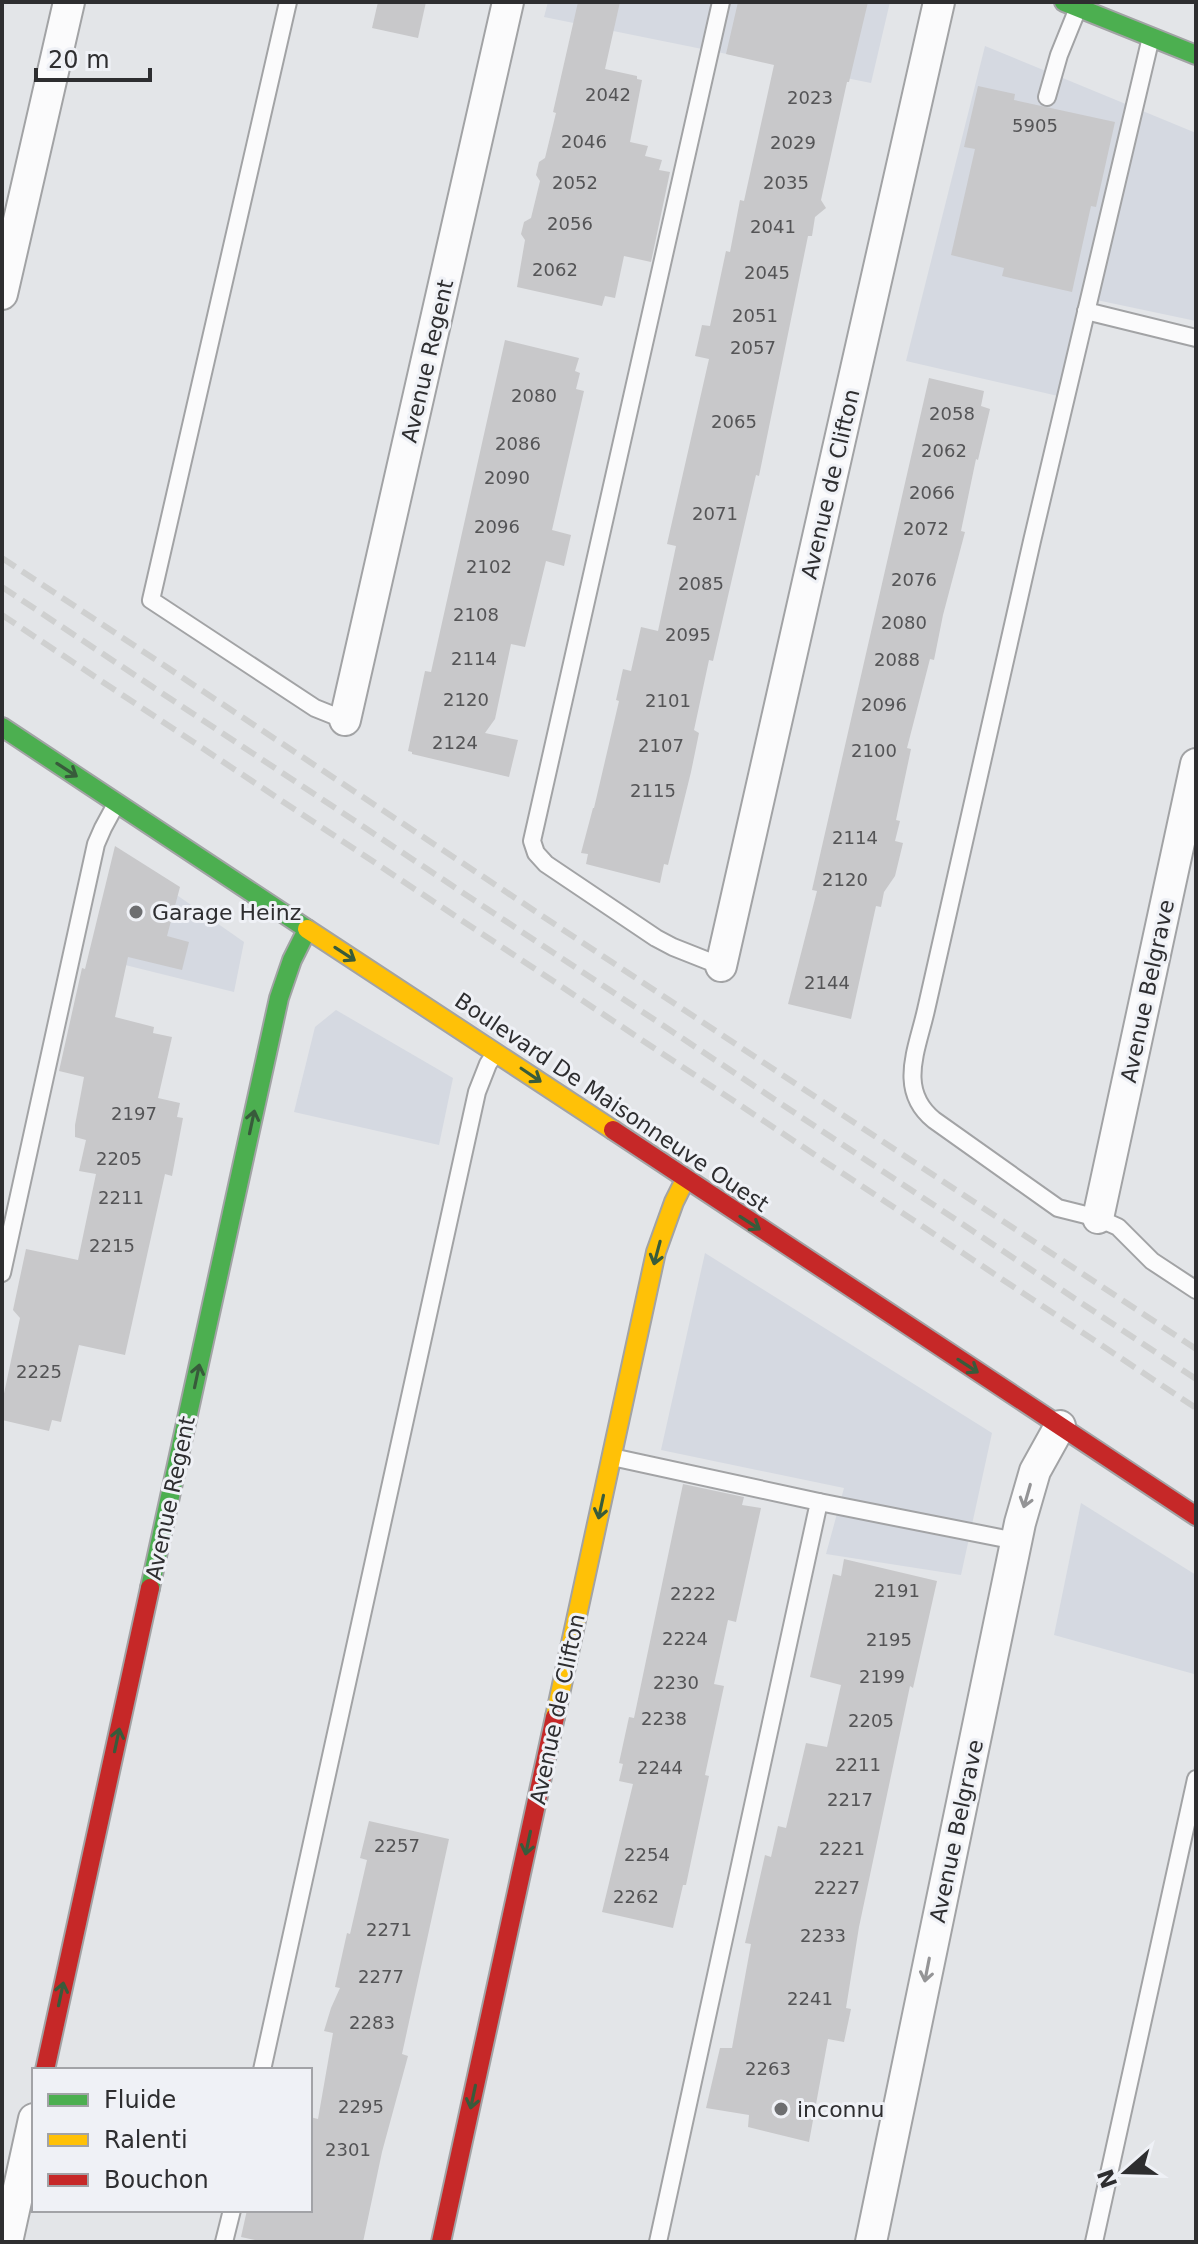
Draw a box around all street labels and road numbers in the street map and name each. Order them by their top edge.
street label: Avenue Regent [397,277,458,445]
street label: Avenue de Clifton [796,387,865,582]
street label: Avenue Belgrave [1116,897,1179,1085]
street label: Boulevard De Maisonneuve Ouest [450,988,774,1217]
street label: Avenue Regent [141,1414,200,1582]
street label: Avenue de Clifton [525,1612,590,1807]
street label: Avenue Belgrave [925,1737,988,1925]

